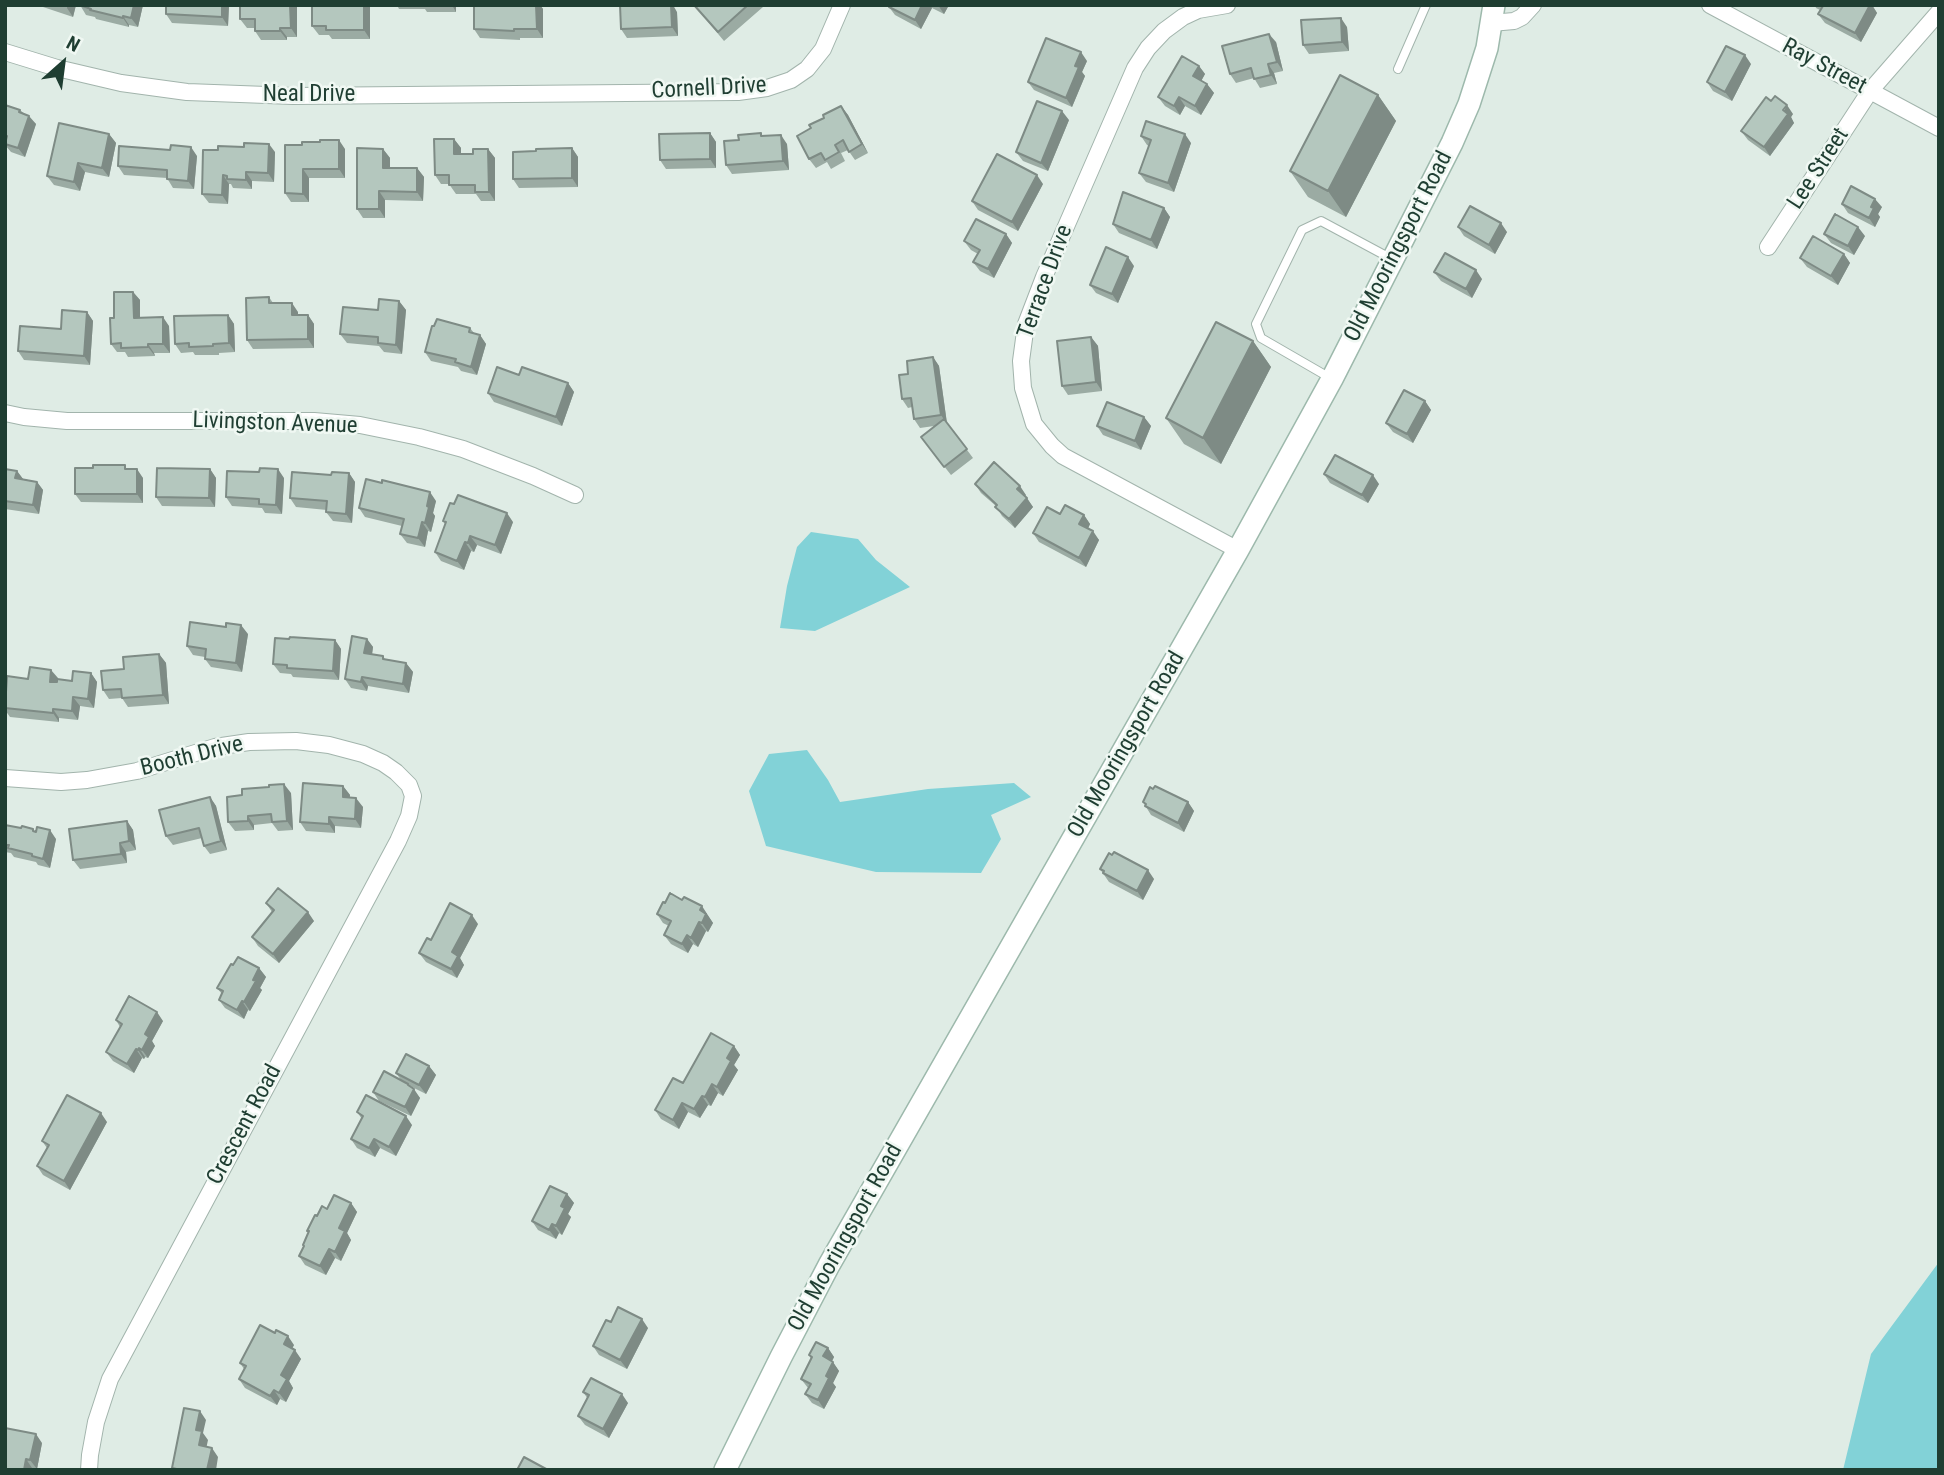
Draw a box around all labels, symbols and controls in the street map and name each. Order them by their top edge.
north arrow [28,28,98,98]
text: N [63,31,84,57]
street label: Ray Street [1777,33,1871,101]
street label: Cornell Drive [651,72,767,106]
street label: Neal Drive [263,81,355,109]
street label: Lee Street [1782,123,1856,215]
street label: Old Mooringsport Road [1339,147,1459,347]
street label: Terrace Drive [1013,221,1079,343]
street label: Livingston Avenue [192,407,358,441]
street label: Old Mooringsport Road [1062,647,1192,843]
street label: Booth Drive [138,731,246,783]
street label: Crescent Road [202,1060,288,1190]
street label: Old Mooringsport Road [783,1139,909,1337]

